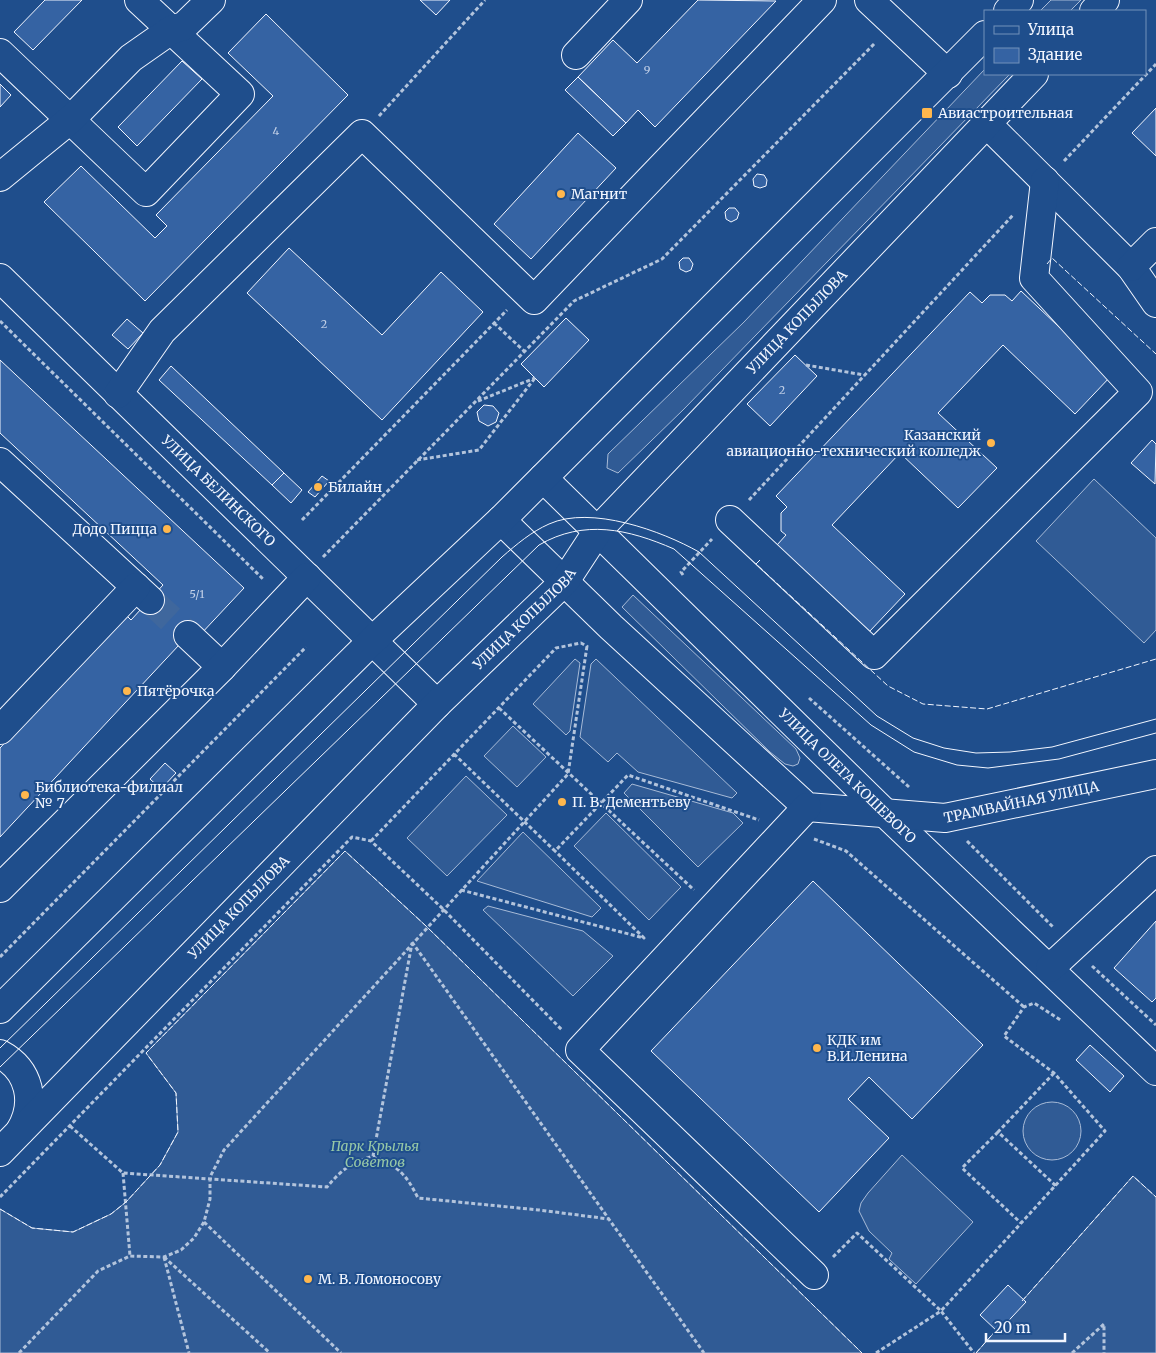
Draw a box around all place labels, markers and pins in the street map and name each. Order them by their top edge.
place label: Авиастроительная [937,104,1073,122]
marker: Авиастроительная [920,106,934,120]
place label: Магнит [571,185,628,203]
marker: Магнит [555,188,567,200]
place label: Казанский авиационно-технический колледж [727,426,981,460]
marker: Казанский авиационно-технический колледж [985,437,997,449]
place label: Билайн [328,478,383,496]
marker: Билайн [312,481,324,493]
place label: Додо Пицца [72,520,157,538]
marker: Додо Пицца [161,523,173,535]
place label: Пятёрочка [137,682,215,700]
marker: Пятёрочка [121,685,133,697]
place label: Библиотека-филиал № 7 [35,778,183,812]
marker: Библиотека-филиал № 7 [19,789,31,801]
place label: П. В. Дементьеву [572,793,692,811]
marker: П. В. Дементьеву [556,796,568,808]
place label: КДК им В.И.Ленина [827,1031,908,1065]
marker: КДК им В.И.Ленина [811,1042,823,1054]
place label: М. В. Ломоносову [318,1270,442,1288]
marker: М. В. Ломоносову [302,1273,314,1285]

